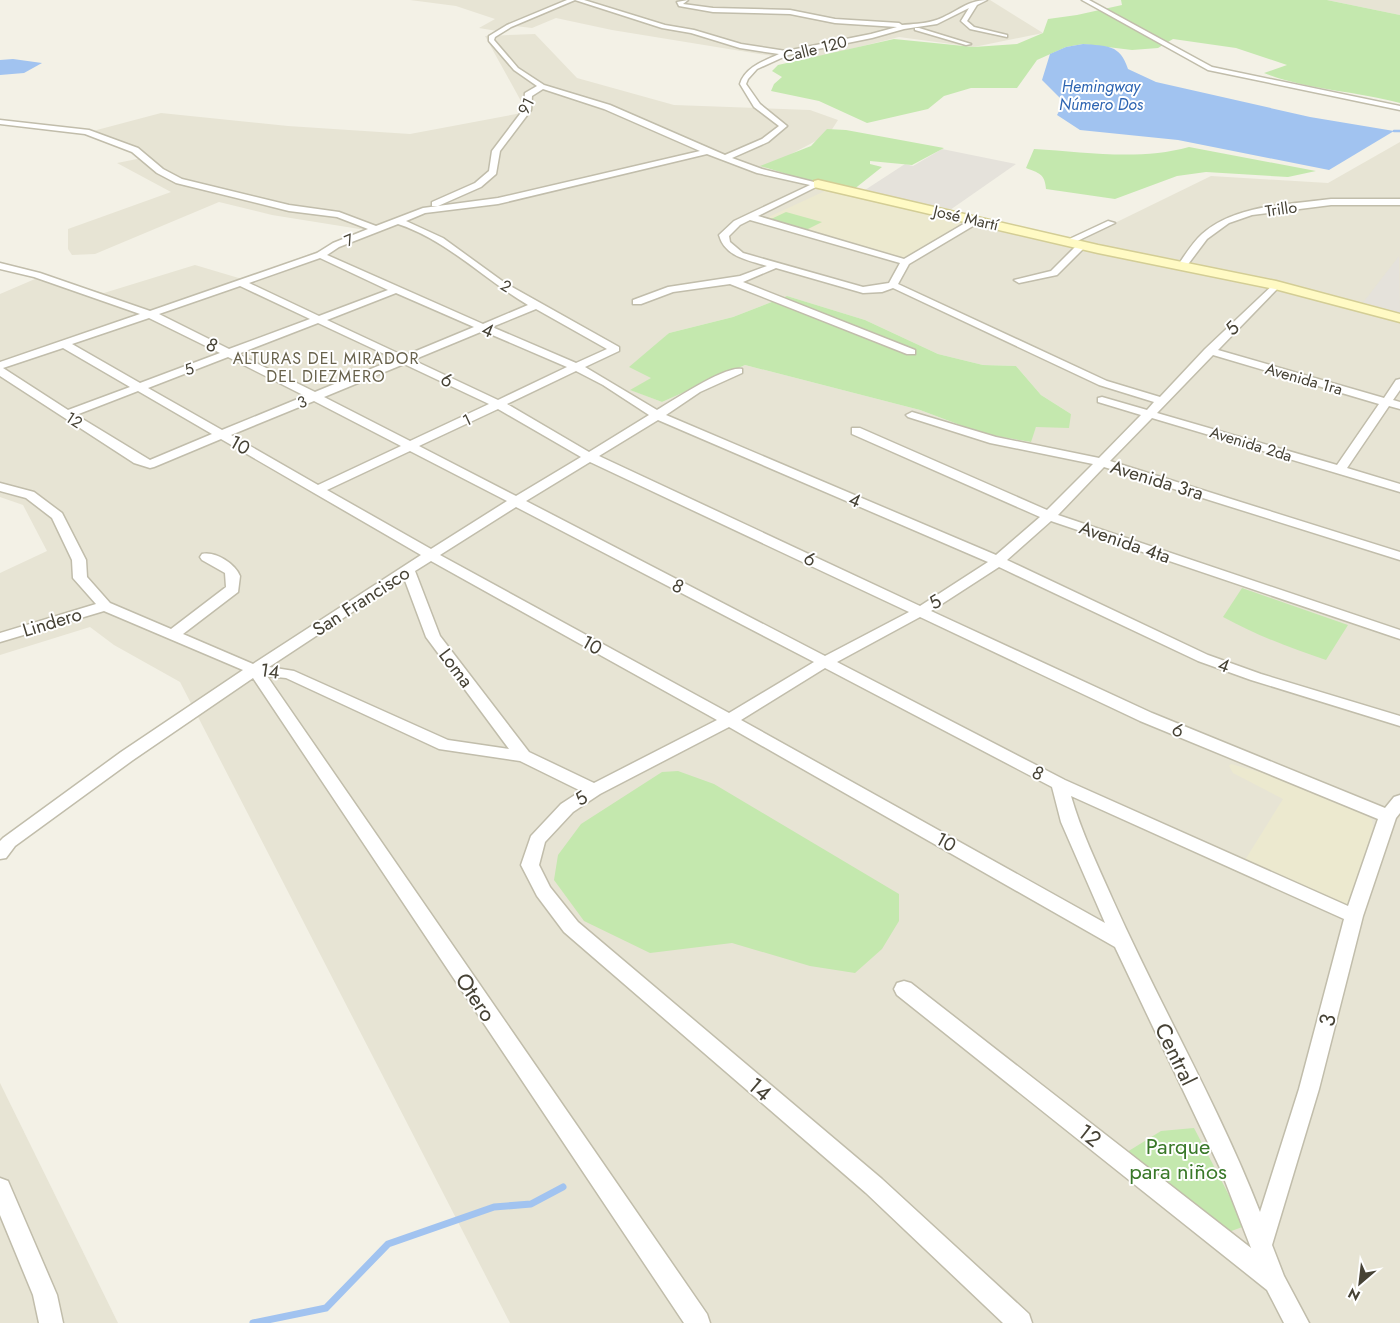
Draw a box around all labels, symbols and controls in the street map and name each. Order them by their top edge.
street label: Calle 120 [781,30,849,68]
water label: Hemingway Número Dos [1059,75,1144,116]
street label: 91 [512,94,540,118]
street label: Trillo [1264,195,1299,223]
street label: José Martí [929,199,1002,237]
street label: 7 [341,228,358,252]
street label: 2 [496,274,516,298]
street label: 4 [478,315,498,345]
street label: 5 [1219,315,1245,341]
street label: 8 [201,331,223,359]
district label: ALTURAS DEL MIRADOR DEL DIEZMERO [233,347,419,388]
street label: 5 [181,357,197,381]
street label: Avenida 1ra [1263,357,1345,401]
street label: 6 [436,365,458,395]
street label: 3 [294,390,311,414]
street label: 12 [61,406,87,434]
street label: 1 [459,408,475,432]
street label: Avenida 2da [1207,421,1295,467]
street label: 10 [225,428,255,462]
street label: Avenida 3ra [1107,453,1207,507]
street label: 4 [845,485,865,515]
street label: Avenida 4ta [1076,514,1174,570]
street label: 6 [799,544,821,574]
street label: San Francisco [307,559,415,643]
street label: 8 [667,572,689,600]
street label: 5 [923,588,947,616]
street label: Lindero [19,600,85,644]
street label: 10 [577,628,607,662]
street label: Loma [432,643,480,693]
street label: 4 [1214,650,1234,680]
street label: 14 [258,656,282,686]
street label: 6 [1168,715,1188,745]
street label: 8 [1027,759,1049,787]
street label: 5 [569,784,593,812]
street label: 10 [931,825,961,859]
street label: Otero [448,966,504,1028]
street label: 3 [1310,1010,1344,1030]
street label: Central [1147,1017,1205,1091]
street label: 14 [741,1069,779,1109]
street label: 12 [1071,1115,1109,1155]
park label: Parque para niños [1129,1130,1227,1187]
north arrow [1335,1258,1385,1308]
text: N [1344,1283,1364,1306]

